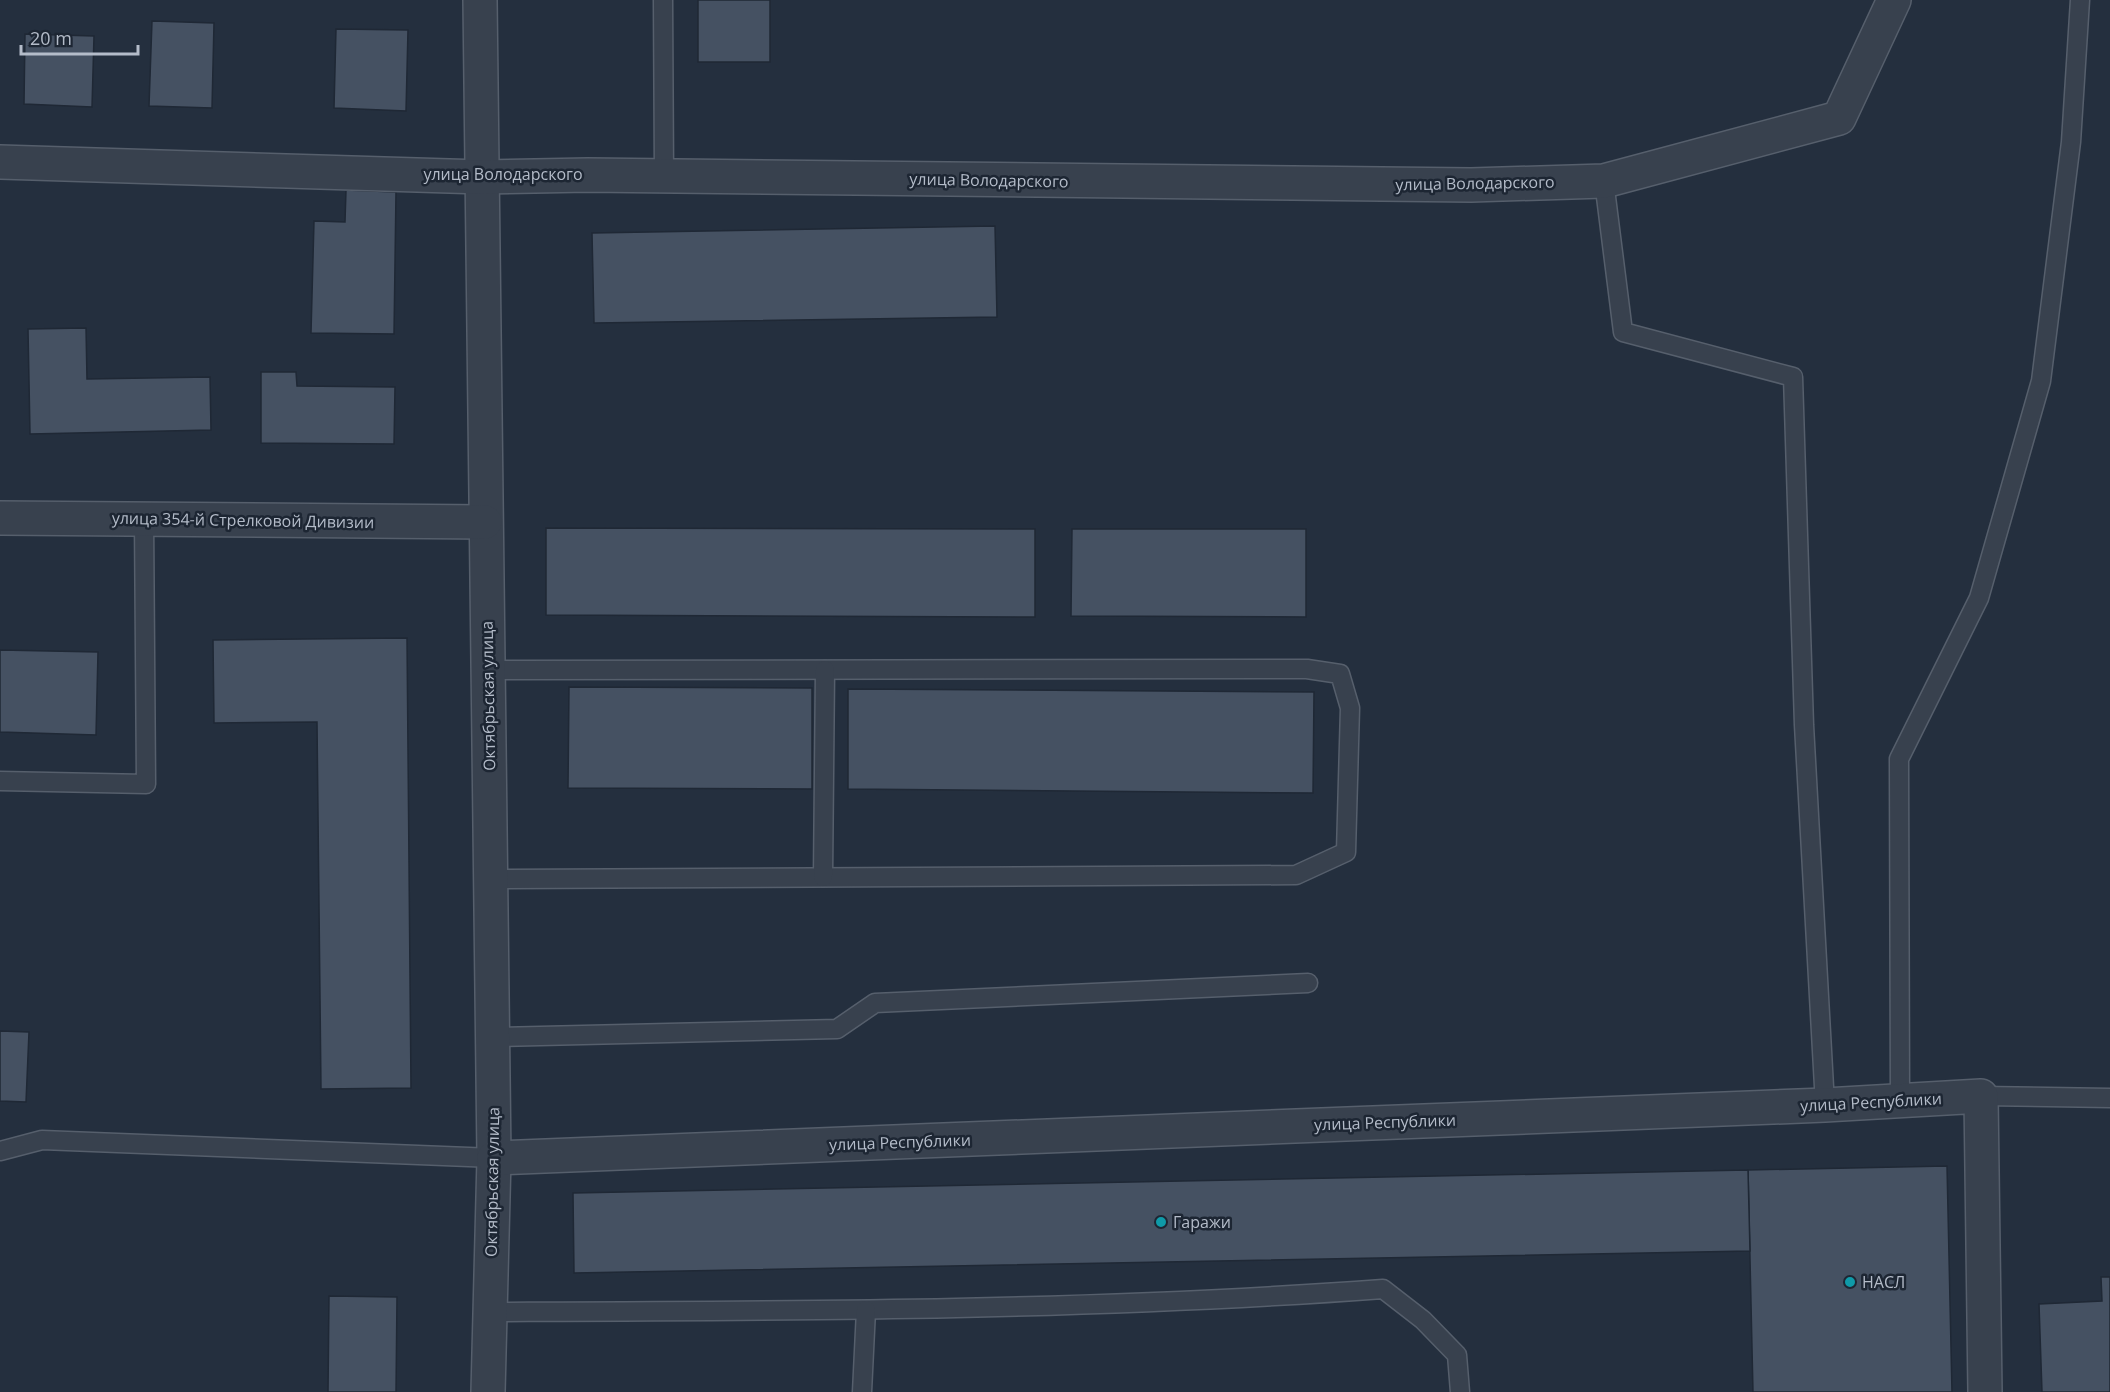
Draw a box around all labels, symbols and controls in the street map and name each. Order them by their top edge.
scale bar [21,18,138,56]
text: 20 m [30,26,72,50]
street label: улица Володарского [423,163,583,185]
street label: улица Володарского [909,168,1069,192]
street label: улица Володарского [1395,171,1555,195]
street label: улица 354-й Стрелковой Дивизии [112,507,374,533]
street label: Октябрьская улица [476,621,500,771]
street label: улица Республики [1800,1087,1942,1117]
street label: Октябрьская улица [480,1107,504,1257]
street label: улица Республики [1314,1109,1456,1135]
street label: улица Республики [829,1129,971,1155]
place label: Гаражи [1173,1211,1231,1233]
marker: Гаражи [1154,1215,1168,1229]
place label: НАСЛ [1862,1271,1905,1293]
marker: НАСЛ [1843,1275,1857,1289]

